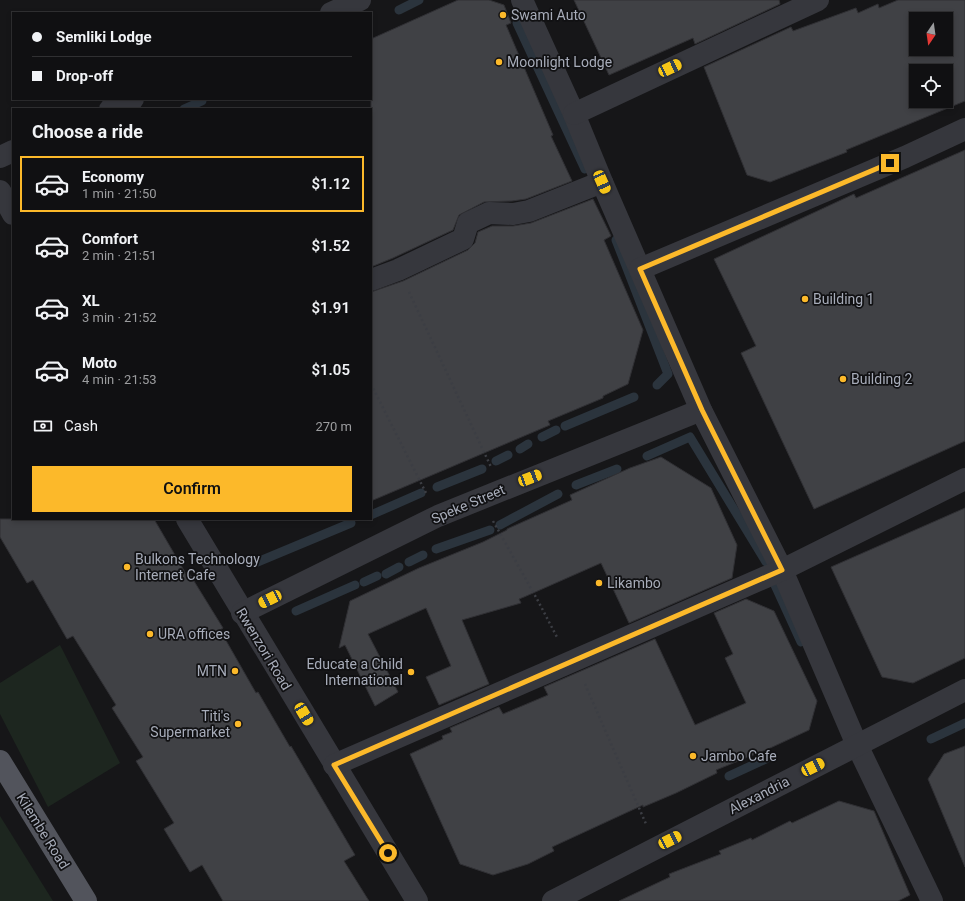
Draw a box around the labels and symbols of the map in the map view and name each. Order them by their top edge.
place label: Swami Auto [511,7,586,23]
marker: Swami Auto [498,10,508,20]
north arrow [909,12,953,56]
place label: Moonlight Lodge [507,54,612,70]
marker: Moonlight Lodge [494,57,504,67]
car [657,57,683,79]
route end [881,154,899,172]
car [592,169,612,195]
place label: Building 1 [813,291,874,307]
marker: Building 1 [800,294,810,304]
place label: Building 2 [851,371,913,387]
marker: Building 2 [838,374,848,384]
car [517,468,543,488]
street label: Speke Street [429,481,508,527]
place label: Bulkons Technology Internet Cafe [135,551,260,583]
marker: Bulkons Technology Internet Cafe [122,562,132,572]
place label: Likambo [607,575,661,591]
marker: Likambo [594,578,604,588]
car [257,588,283,610]
street label: Rwenzori Road [233,605,295,693]
place label: URA offices [158,626,230,642]
marker: URA offices [145,629,155,639]
place label: Educate a Child International [307,656,403,688]
place label: MTN [197,663,227,679]
marker: MTN [230,666,240,676]
marker: Educate a Child International [406,667,416,677]
car [293,701,315,727]
place label: Titi's Supermarket [150,708,230,740]
marker: Titi's Supermarket [233,719,243,729]
place label: Jambo Cafe [701,748,777,764]
marker: Jambo Cafe [688,751,698,761]
car [800,756,826,778]
street label: Alexandria [726,773,792,817]
street label: Kilembe Road [13,790,73,872]
car [657,829,683,851]
route start [379,844,397,862]

